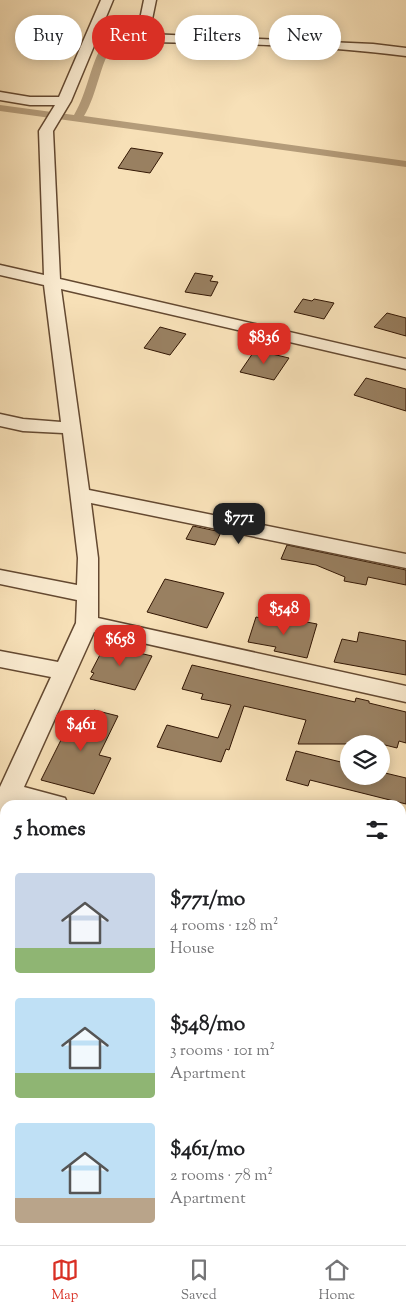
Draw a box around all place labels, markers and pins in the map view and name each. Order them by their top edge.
pin: $836 [234,322,294,365]
pin: $771 [209,502,269,545]
pin: $548 [254,594,314,636]
pin: $658 [90,624,150,667]
pin: $461 [51,710,111,752]

